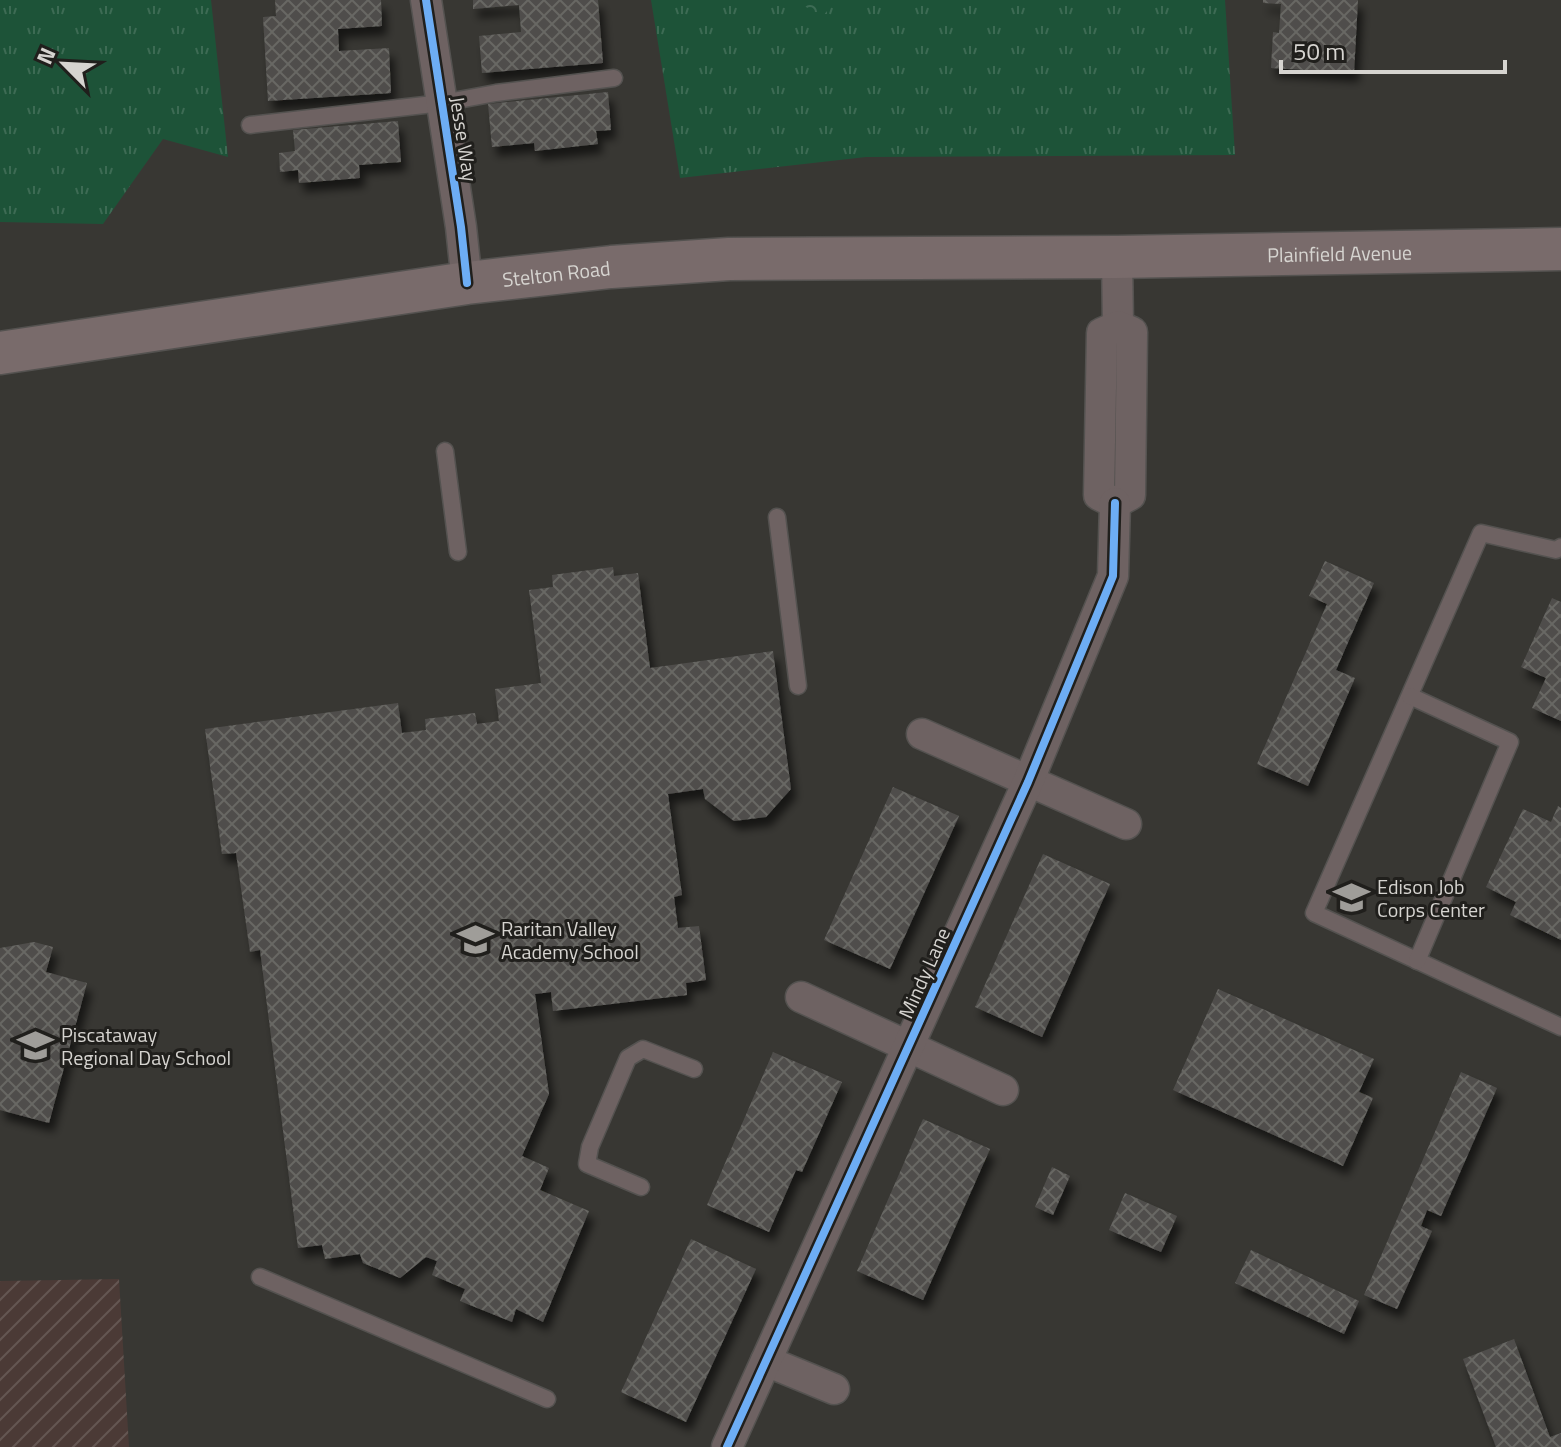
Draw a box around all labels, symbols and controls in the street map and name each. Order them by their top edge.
north arrow [24,24,104,104]
scale bar [1281,24,1505,74]
text: 50 m [1293,33,1345,69]
text: N [27,42,64,70]
street label: Jesse Way [442,94,486,184]
street label: Plainfield Avenue [1267,236,1412,270]
street label: Stelton Road [501,252,612,294]
place label: Edison Job Corps Center [1377,871,1485,925]
school or university icon: Edison Job Corps Center [1332,879,1370,917]
place label: Raritan Valley Academy School [501,913,639,967]
school or university icon: Raritan Valley Academy School [456,920,494,958]
street label: Mindy Lane [890,922,958,1024]
place label: Piscataway Regional Day School [61,1019,231,1073]
school or university icon: Piscataway Regional Day School [16,1027,54,1065]

